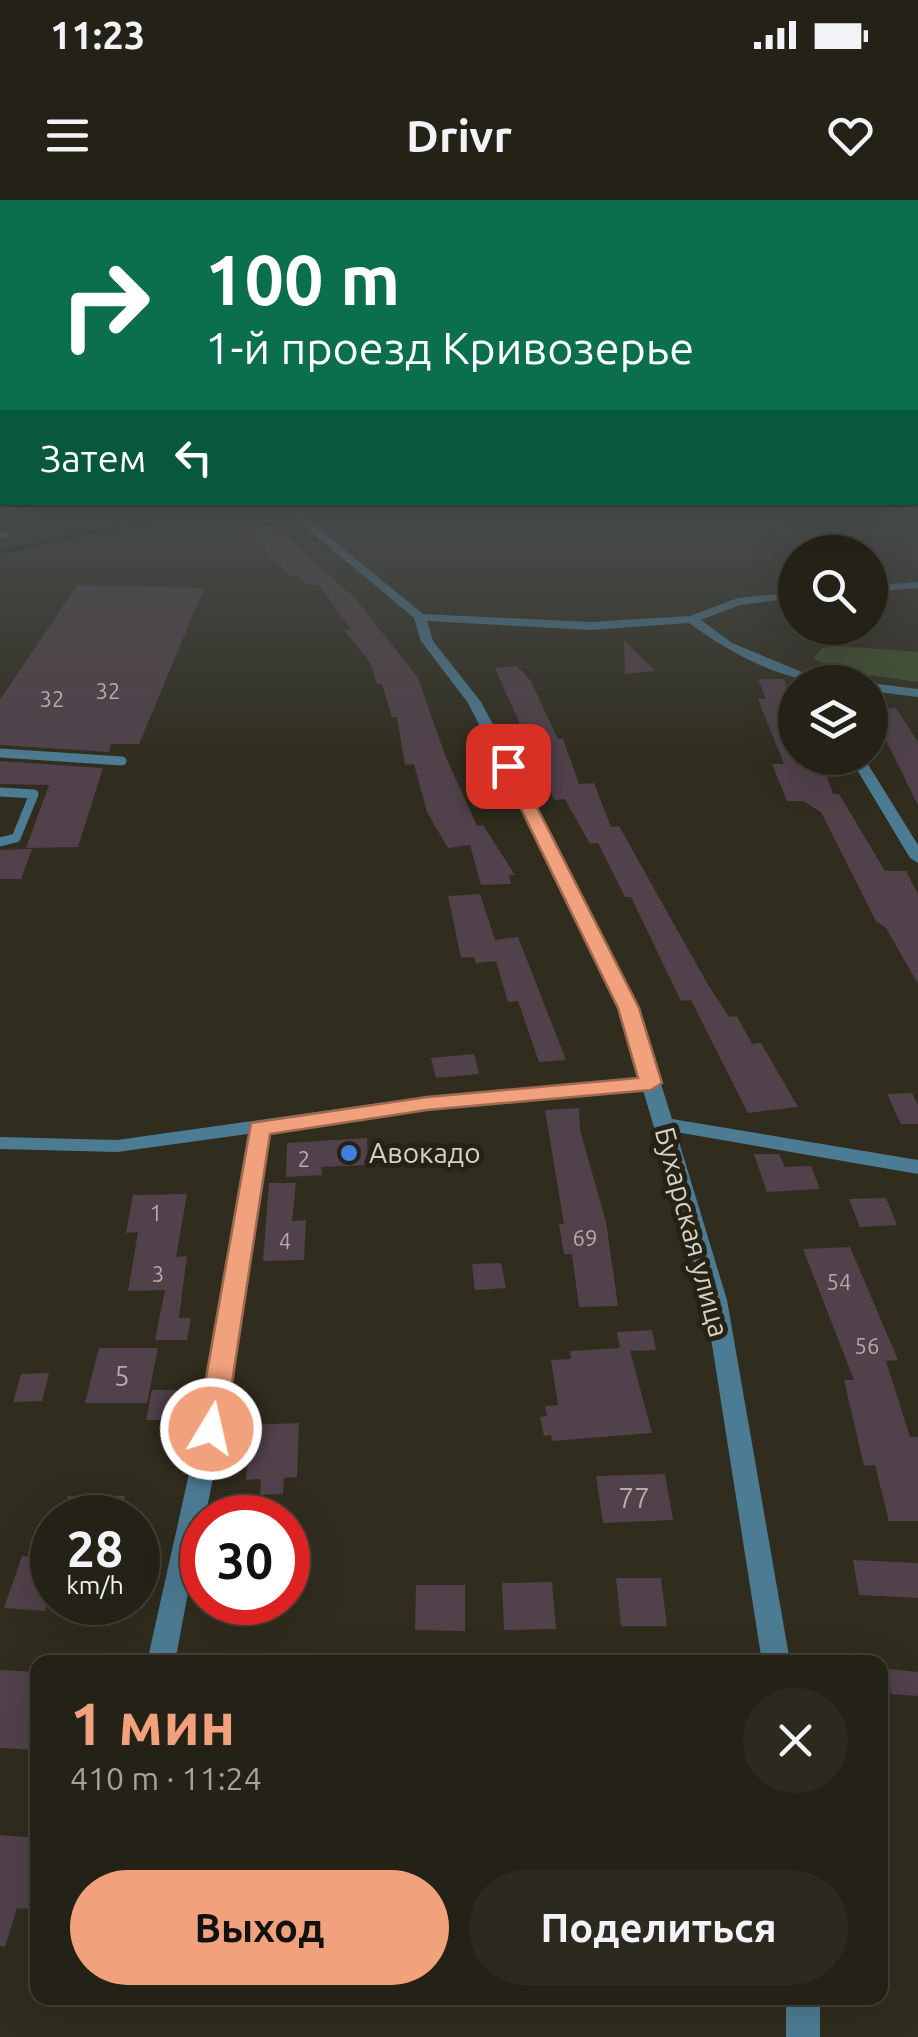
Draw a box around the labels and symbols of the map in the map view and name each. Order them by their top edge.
house number: 32 [96,678,120,703]
house number: 32 [40,686,64,711]
pin [466,724,551,809]
street label: Бухарская улица [650,1124,735,1340]
place label: Авокадо [369,1137,481,1168]
marker: Авокадо [338,1142,360,1164]
house number: 2 [298,1146,310,1171]
house number: 1 [150,1200,162,1225]
house number: 69 [573,1225,597,1250]
house number: 4 [279,1228,291,1253]
house number: 3 [152,1261,164,1286]
house number: 54 [827,1269,851,1294]
house number: 56 [855,1333,879,1358]
house number: 5 [114,1360,130,1391]
position arrow [159,1377,263,1481]
house number: 77 [618,1482,650,1513]
speed limit sign: 30 [180,1495,310,1625]

